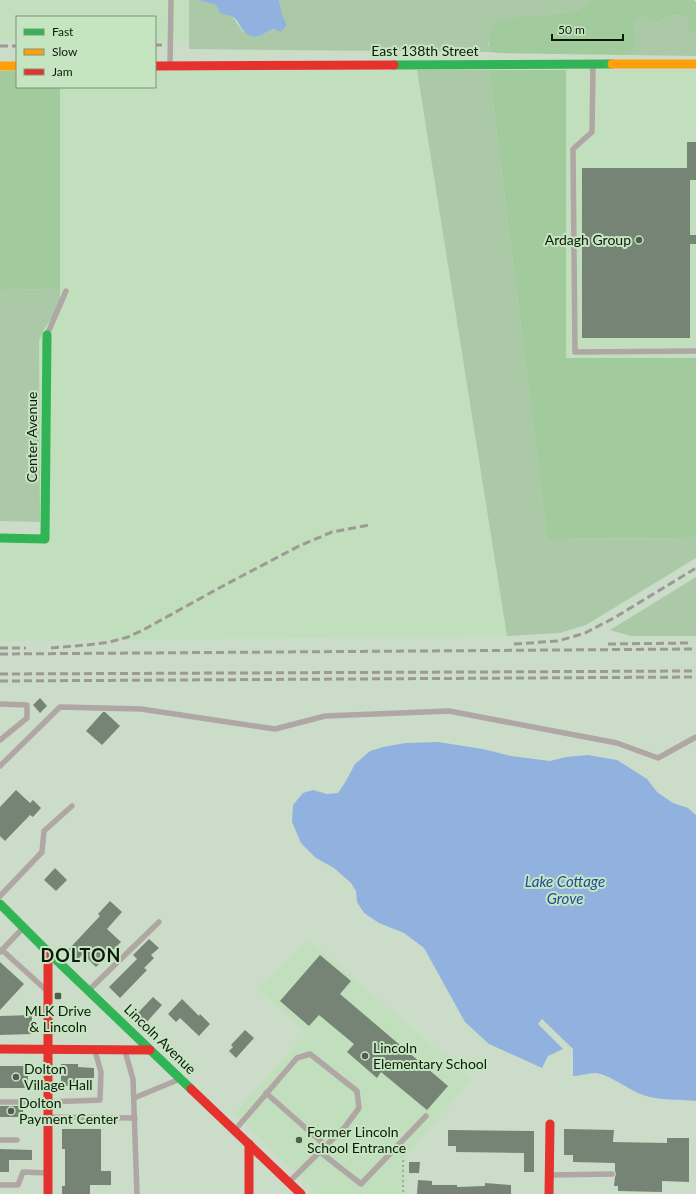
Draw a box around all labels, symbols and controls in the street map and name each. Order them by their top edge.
legend [16,16,156,88]
scale bar [552,16,623,42]
text: 50 m [558,22,585,37]
text: Fast [52,24,74,39]
street label: East 138th Street [371,42,479,59]
text: Slow [52,44,78,59]
text: Jam [52,64,73,79]
place label: Ardagh Group [545,231,631,248]
marker: Ardagh Group [634,235,644,245]
street label: Center Avenue [23,392,40,482]
water label: Lake Cottage Grove [525,872,605,907]
district label: DOLTON [41,944,121,966]
marker: MLK Drive & Lincoln [53,991,63,1001]
street label: Lincoln Avenue [121,1000,200,1077]
place label: MLK Drive & Lincoln [25,1002,91,1035]
place label: Lincoln Elementary School [373,1039,487,1072]
marker: Lincoln Elementary School [360,1051,370,1061]
place label: Dolton Village Hall [24,1060,93,1093]
marker: Dolton Village Hall [11,1072,21,1082]
place label: Dolton Payment Center [19,1094,118,1127]
marker: Dolton Payment Center [6,1106,16,1116]
place label: Former Lincoln School Entrance [307,1123,406,1156]
marker: Former Lincoln School Entrance [294,1135,304,1145]

